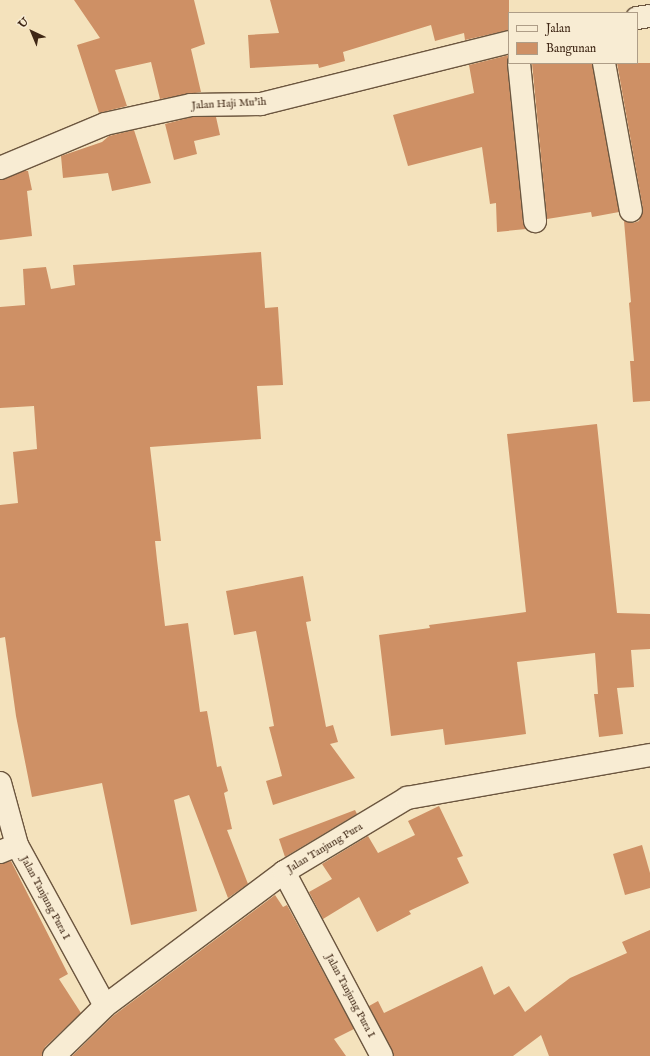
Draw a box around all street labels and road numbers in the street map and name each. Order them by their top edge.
street label: Jalan Haji Mu'ih [191,95,267,113]
street label: Jalan Tanjung Pura [285,820,365,876]
street label: Jalan Tanjung Pura I [17,854,73,942]
street label: Jalan Tanjung Pura I [322,952,378,1040]

